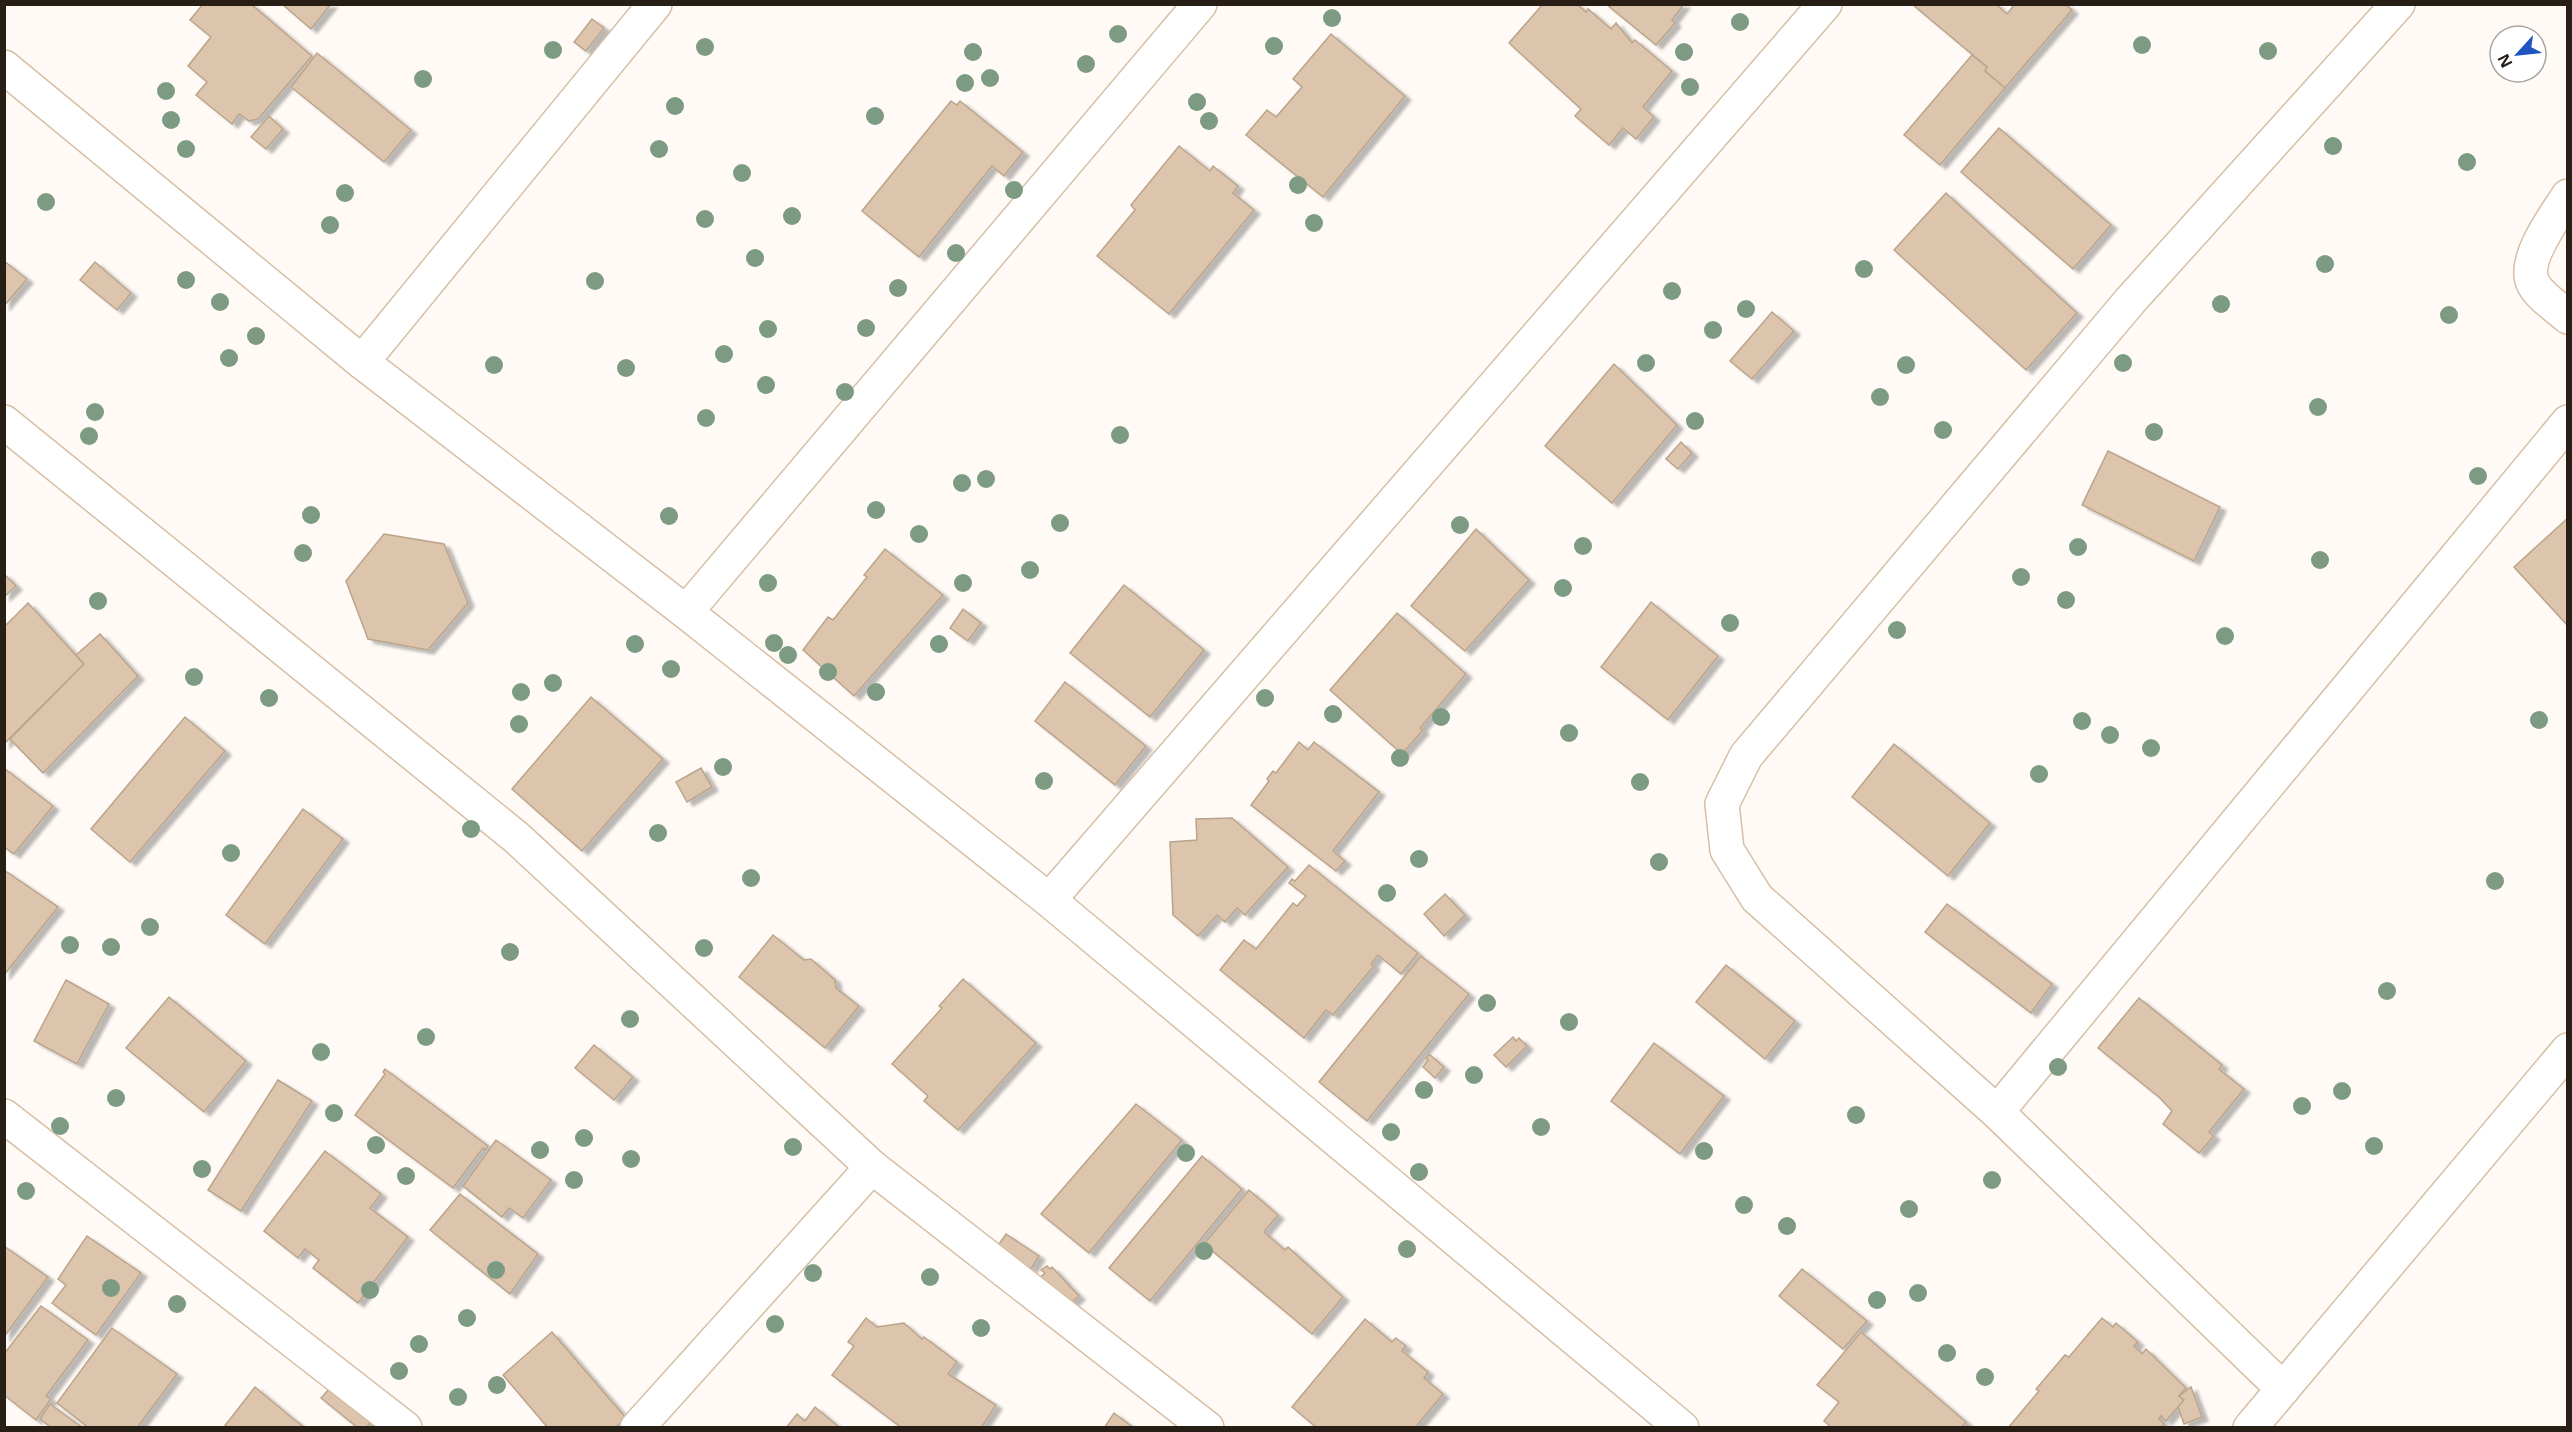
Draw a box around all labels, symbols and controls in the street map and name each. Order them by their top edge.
north arrow [2488,24,2548,84]
text: N [2492,50,2517,72]

